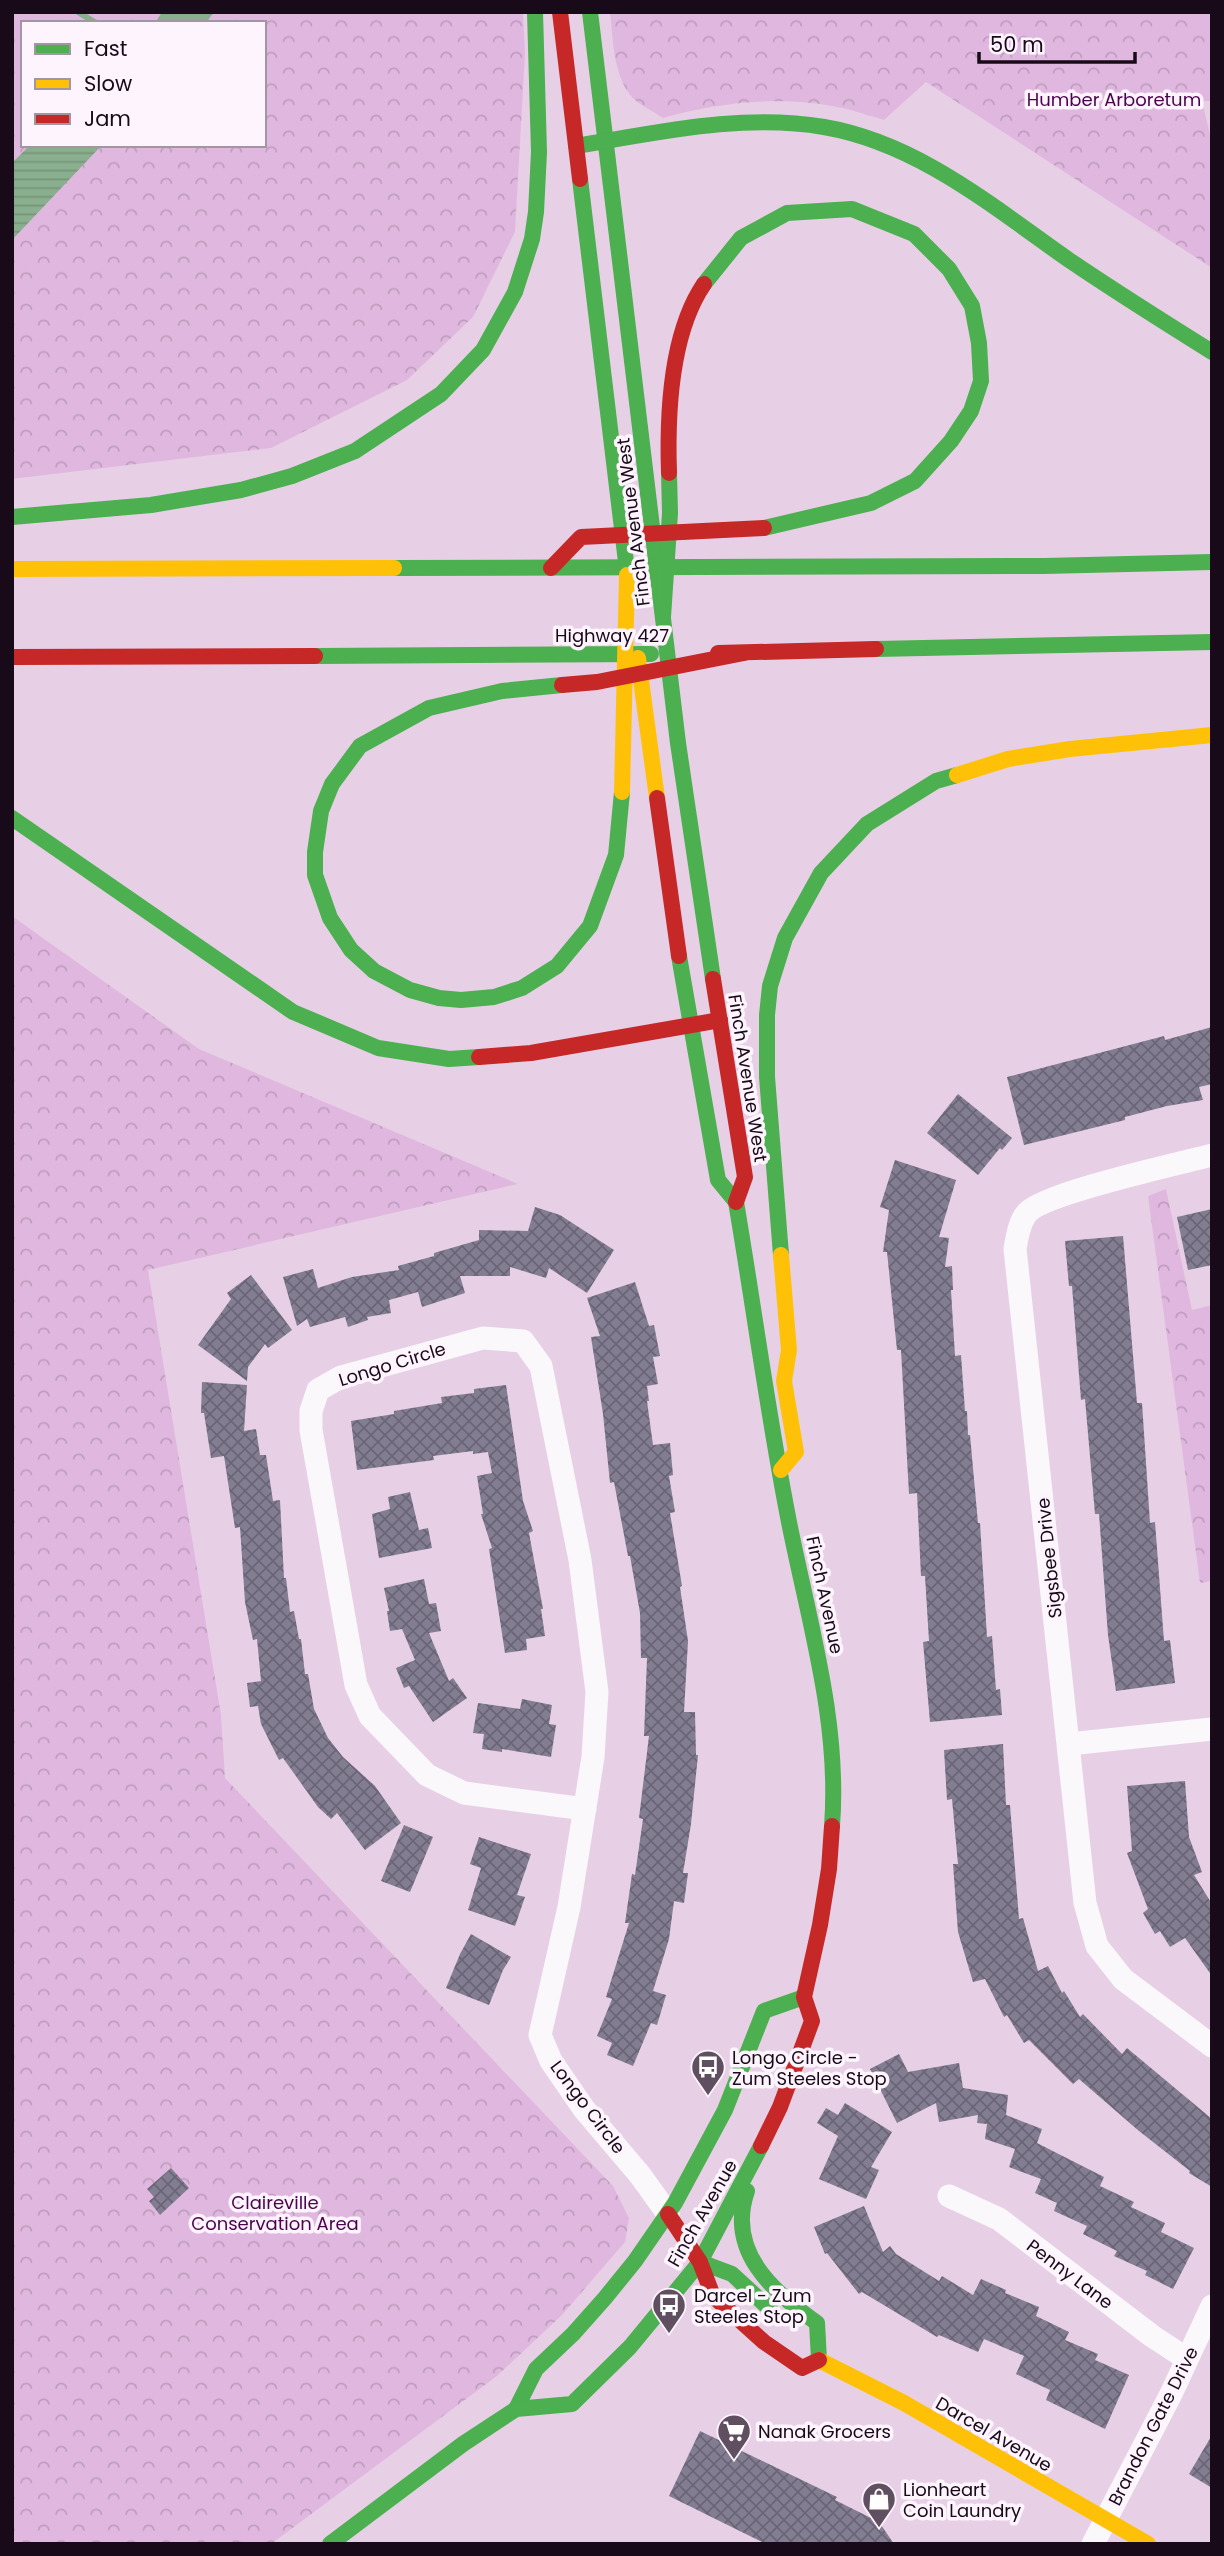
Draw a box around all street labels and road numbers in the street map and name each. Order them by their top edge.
street label: Finch Avenue West [610,436,656,608]
street label: Highway 427 [555,623,669,648]
street label: Finch Avenue West [722,992,774,1164]
street label: Longo Circle [335,1336,449,1392]
street label: Sigsbee Drive [1030,1497,1068,1619]
street label: Finch Avenue [800,1534,850,1656]
street label: Longo Circle [545,2055,631,2159]
street label: Finch Avenue [661,2155,743,2271]
street label: Penny Lane [1022,2233,1118,2315]
street label: Brandon Gate Drive [1102,2342,1204,2510]
street label: Darcel Avenue [931,2391,1057,2477]

